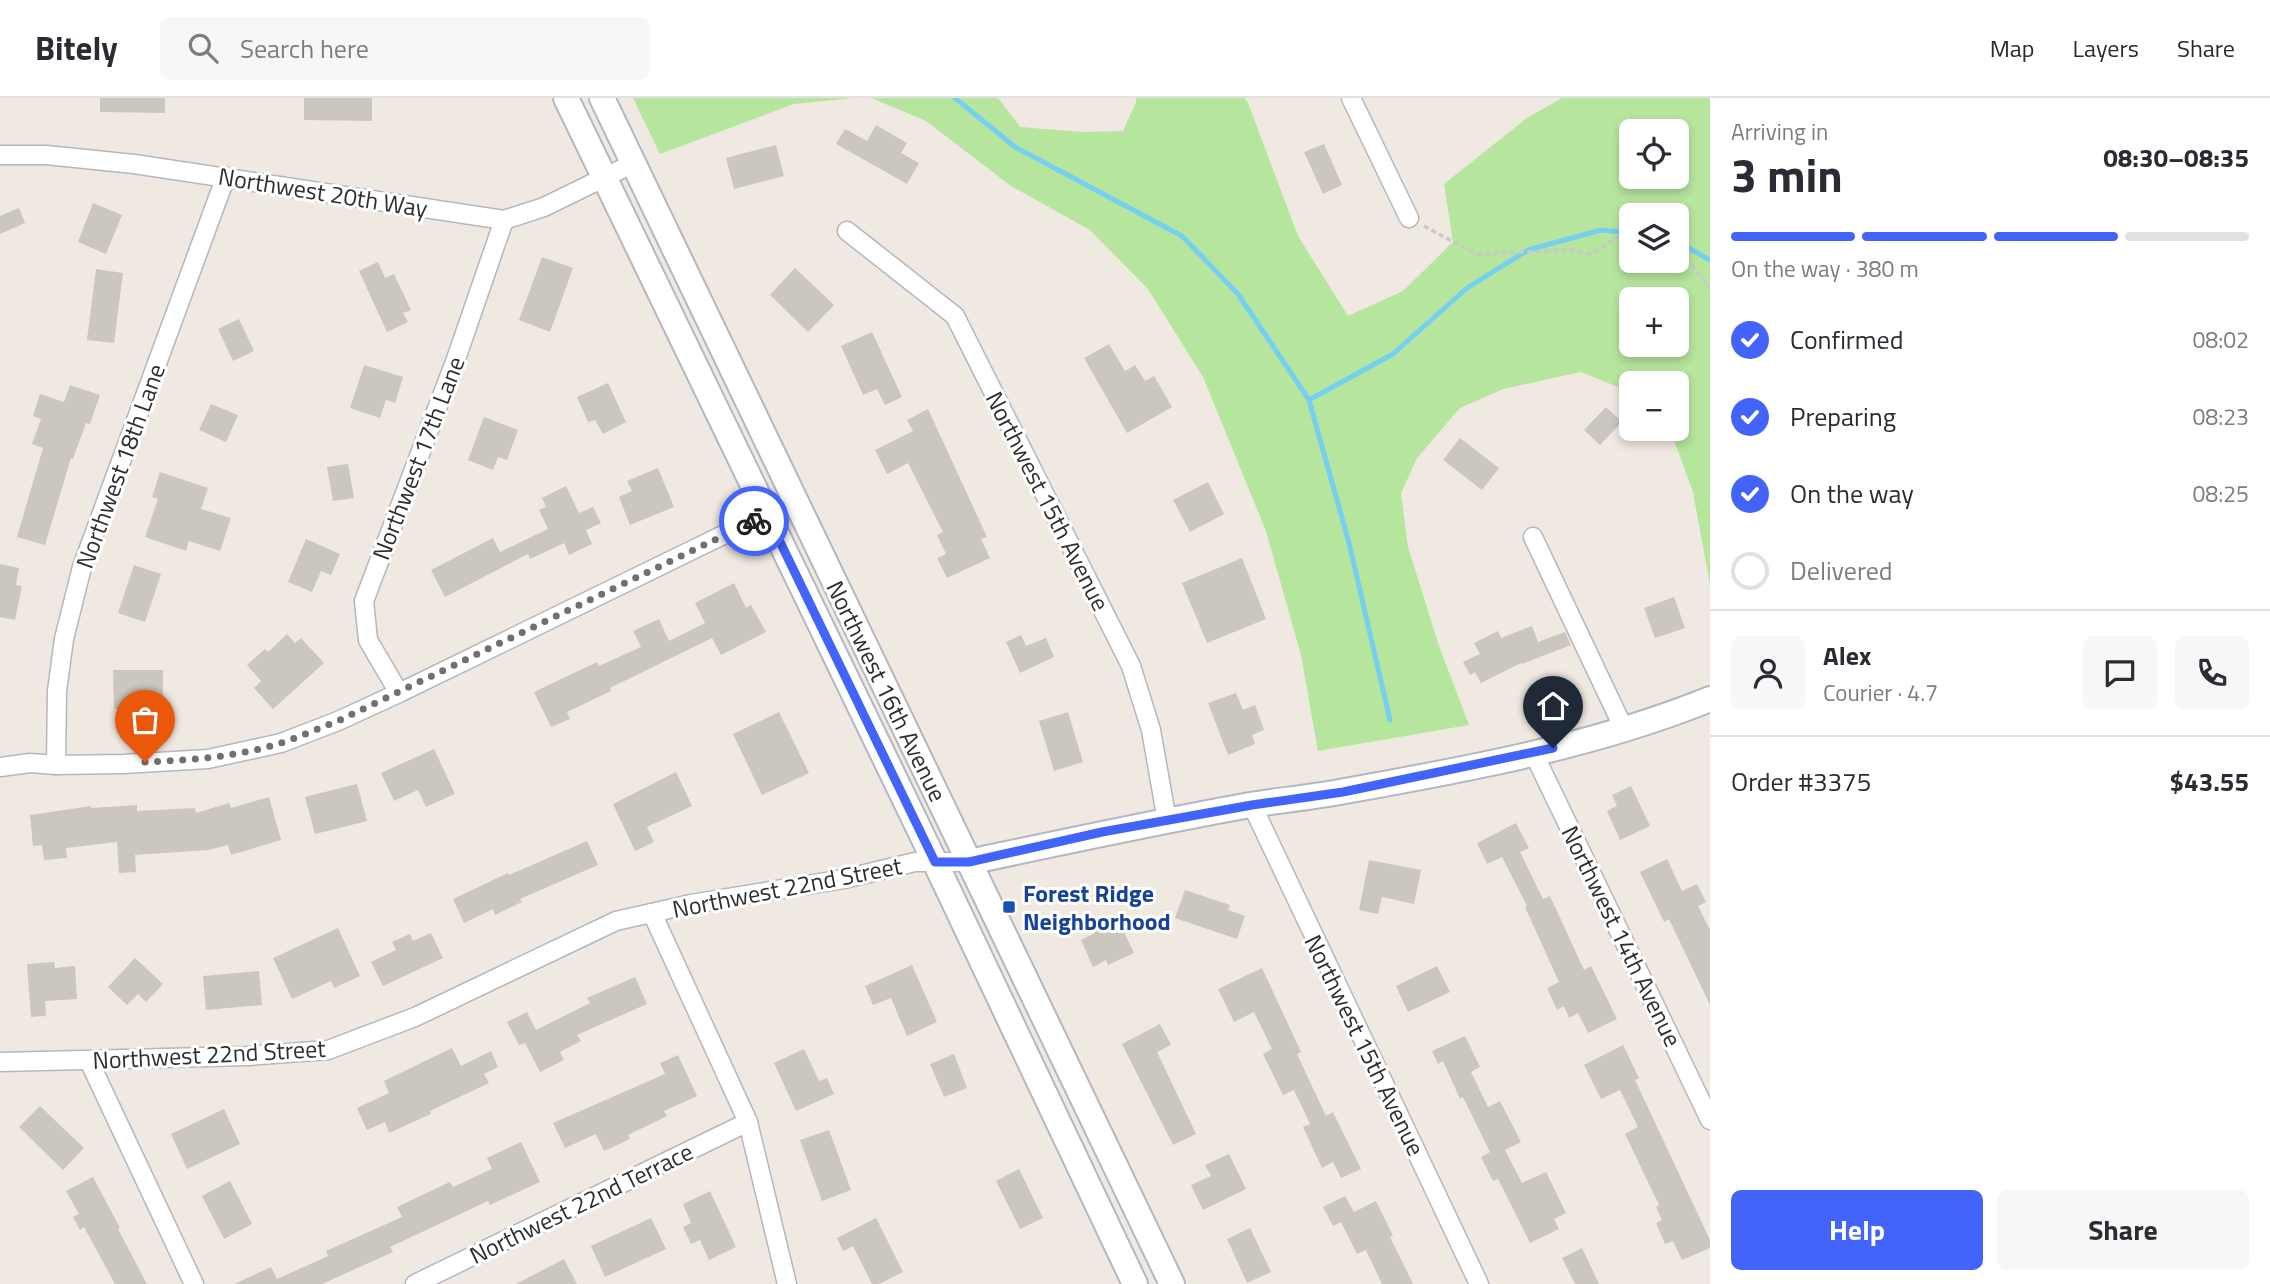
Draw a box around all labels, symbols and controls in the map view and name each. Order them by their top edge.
search box [160,17,650,80]
text: Bitely [35,23,118,73]
icon: search [184,29,222,67]
text: Search here [240,29,369,68]
text: Map [1990,30,2035,66]
text: Layers [2073,30,2139,66]
text: Share [2177,30,2235,66]
text: Arriving in [1731,114,1828,149]
map controls [1619,119,1689,441]
button: locate [1619,119,1689,189]
text: 08:30–08:35 [2103,138,2249,177]
text: 3 min [1731,140,1843,210]
street label: Northwest 20th Way [216,158,431,226]
button: layers [1619,203,1689,273]
text: On the way · 380 m [1731,251,1919,286]
button: + [1619,287,1689,357]
text: Confirmed [1790,320,1904,359]
icon: check [1731,321,1769,359]
text: 08:02 [2192,322,2249,357]
street label: Northwest 17th Lane [363,351,473,565]
street label: Northwest 18th Lane [66,359,174,573]
button: − [1619,371,1689,441]
street label: Northwest 15th Avenue [977,385,1119,617]
text: Preparing [1790,397,1896,436]
icon: check [1731,398,1769,436]
text: 08:23 [2192,399,2249,434]
text: On the way [1790,474,1914,513]
icon: check [1731,475,1769,513]
text: 08:25 [2192,476,2249,511]
courier [719,486,789,556]
icon: bike [735,502,773,540]
text: Delivered [1790,551,1893,590]
street label: Northwest 16th Avenue [818,574,956,808]
button: person [1731,636,1805,710]
text: Alex [1823,636,1871,675]
button: chat [2083,636,2157,710]
button: phone [2175,636,2249,710]
text: Courier · 4.7 [1823,675,1938,710]
pin [1523,676,1583,748]
icon: home [1534,687,1572,725]
pin [115,690,175,762]
icon: bag [126,701,164,739]
text: Order #3375 [1731,762,1871,801]
text: $43.55 [2170,762,2249,801]
street label: Northwest 14th Avenue [1553,819,1691,1053]
street label: Northwest 22nd Street [669,847,905,927]
place label: Forest Ridge Neighborhood [1023,875,1171,939]
marker: Forest Ridge Neighborhood [1001,899,1017,915]
street label: Northwest 15th Avenue [1296,928,1434,1162]
street label: Northwest 22nd Street [92,1030,327,1078]
street label: Northwest 22nd Terrace [463,1133,699,1273]
button: Help [1731,1190,1983,1270]
button: Share [1997,1190,2249,1270]

